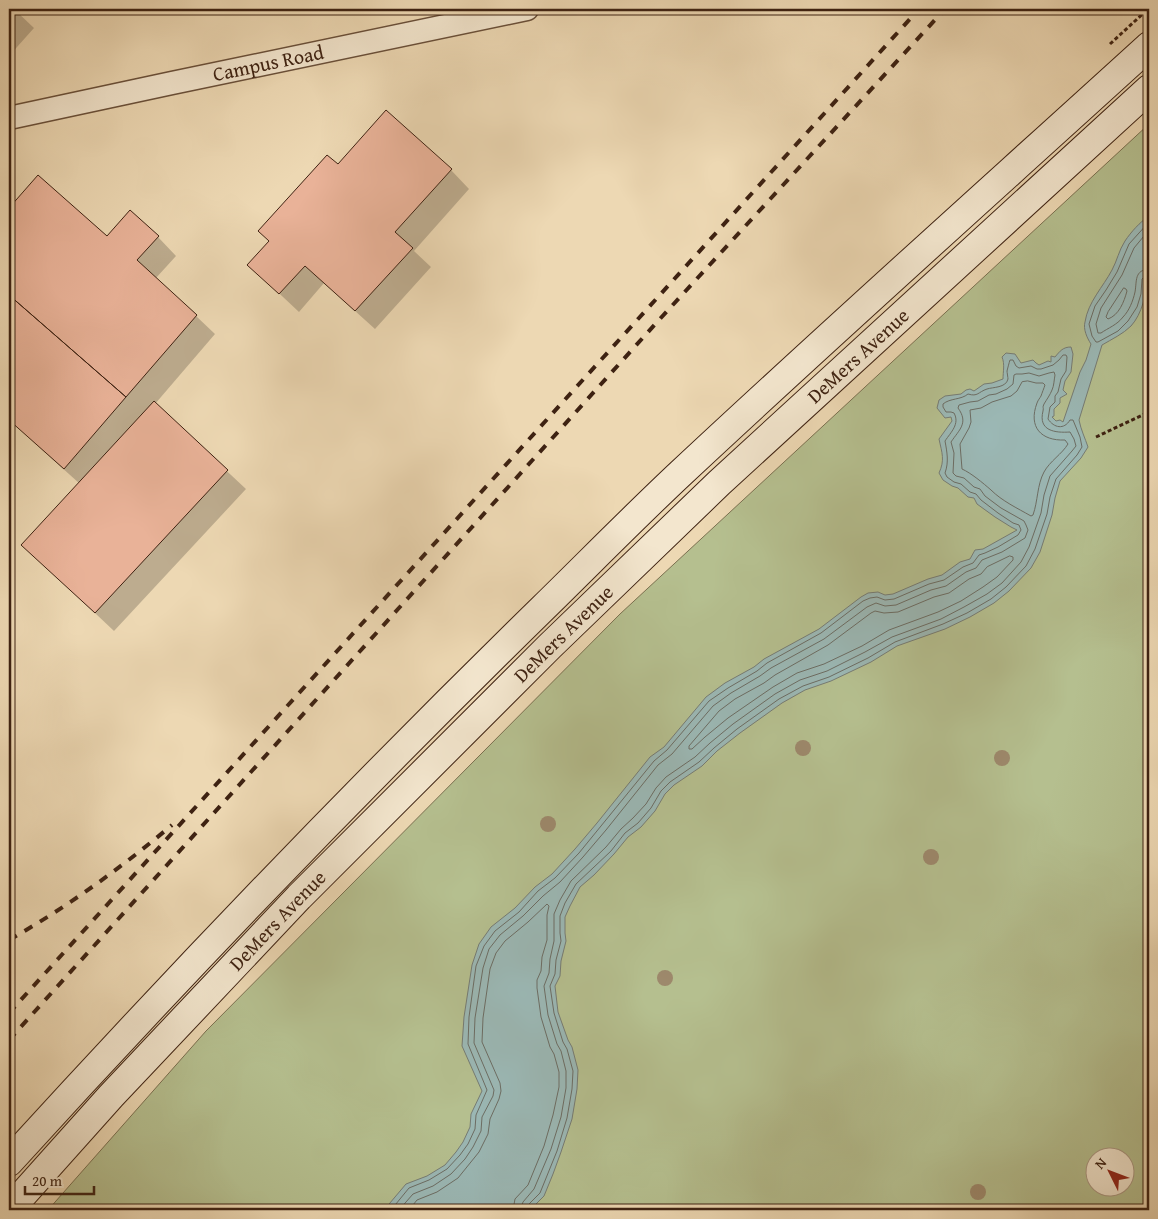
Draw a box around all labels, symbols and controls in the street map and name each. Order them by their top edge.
street label: Campus Road [210,37,326,88]
street label: DeMers Avenue [800,301,915,410]
street label: DeMers Avenue [507,578,619,689]
street label: DeMers Avenue [222,863,332,977]
north arrow [1086,1146,1136,1196]
text: N [1090,1153,1111,1173]
scale bar [25,1164,94,1196]
text: 20 m [32,1170,63,1191]

